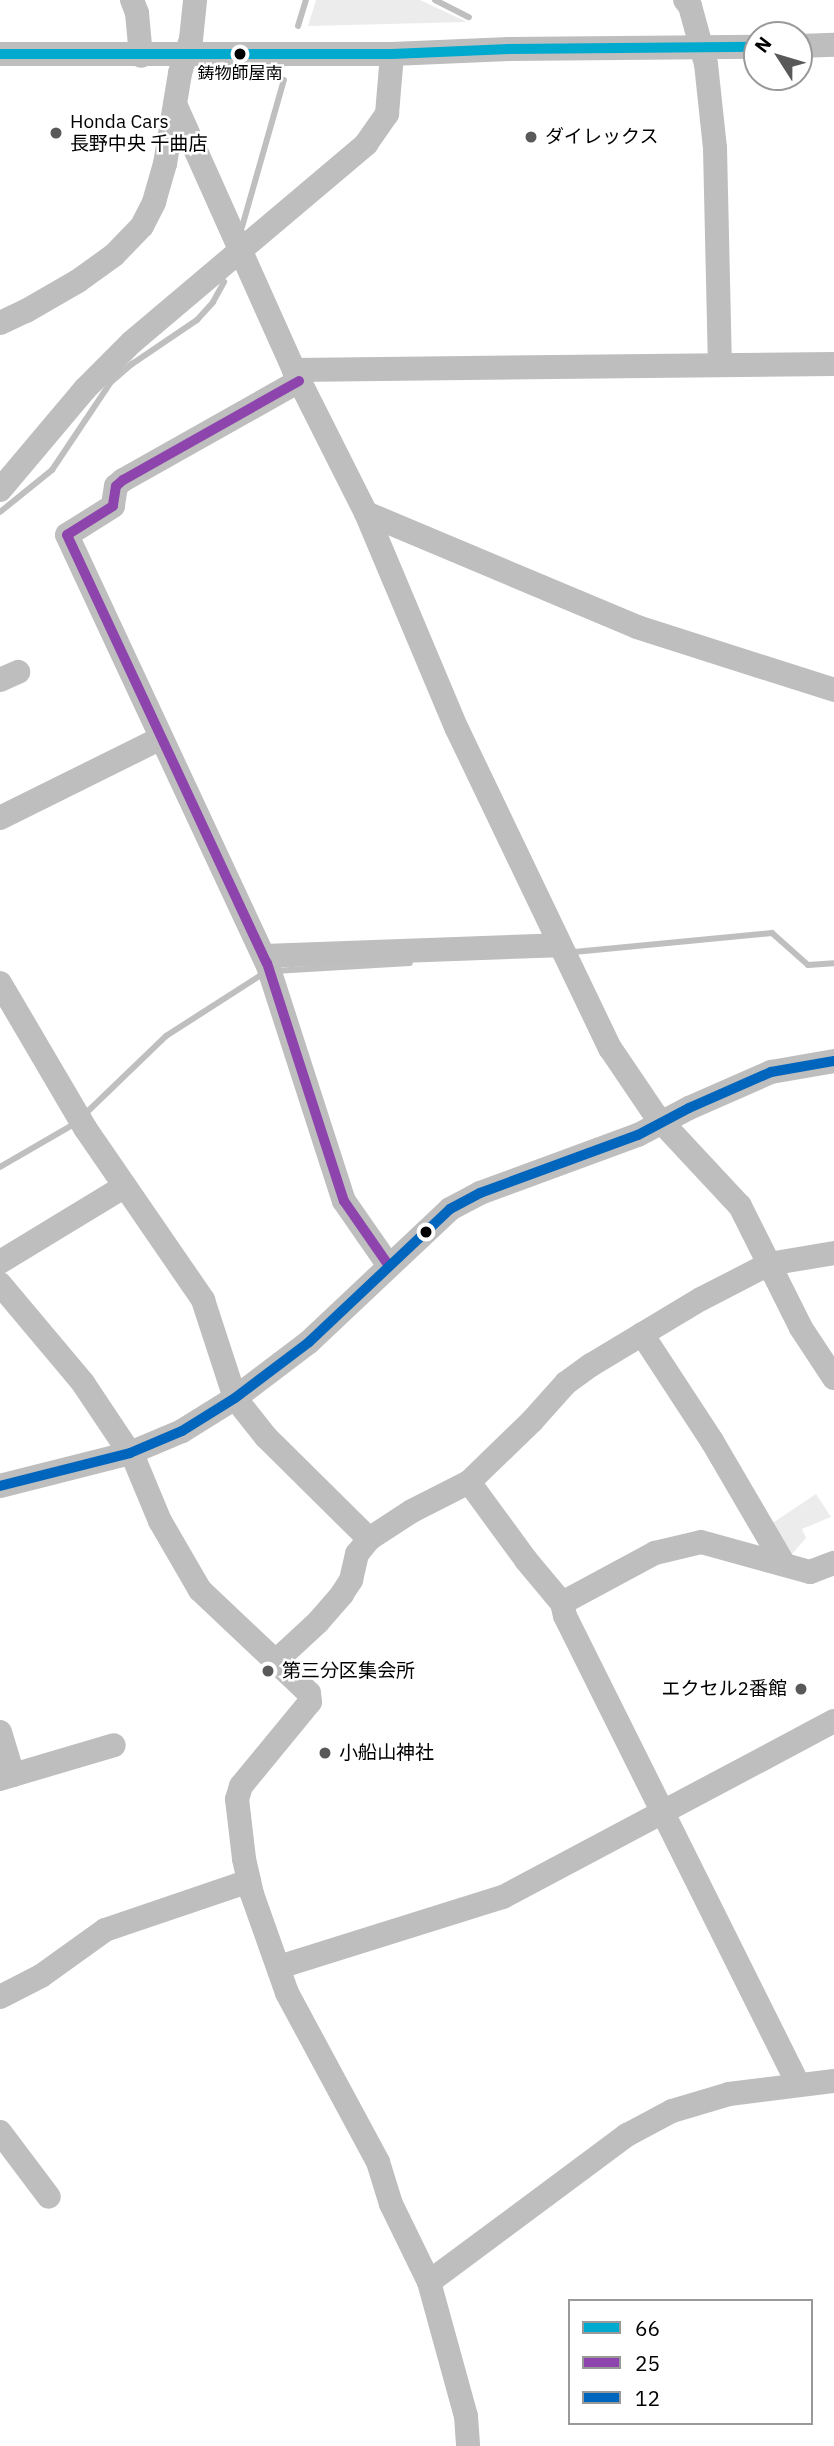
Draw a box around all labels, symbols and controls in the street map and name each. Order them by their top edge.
north arrow [743,21,813,91]
text: N [749,32,777,57]
marker: 鋳物師屋南 [233,47,247,61]
place label: 鋳物師屋南 [198,64,282,84]
place label: Honda Cars 長野中央 千曲店 [70,111,207,155]
marker: Honda Cars 長野中央 千曲店 [48,125,64,141]
place label: ダイレックス [545,126,659,148]
marker: ダイレックス [523,129,539,145]
unlabelled marker [419,1225,433,1239]
place label: 第三分区集会所 [282,1660,415,1682]
marker: 第三分区集会所 [260,1663,276,1679]
place label: エクセル2番館 [662,1678,787,1700]
marker: エクセル2番館 [793,1681,809,1697]
place label: 小船山神社 [339,1742,434,1764]
marker: 小船山神社 [317,1745,333,1761]
legend [568,2299,813,2425]
text: 66 [635,2314,660,2342]
text: 25 [635,2349,660,2377]
text: 12 [635,2384,660,2412]

